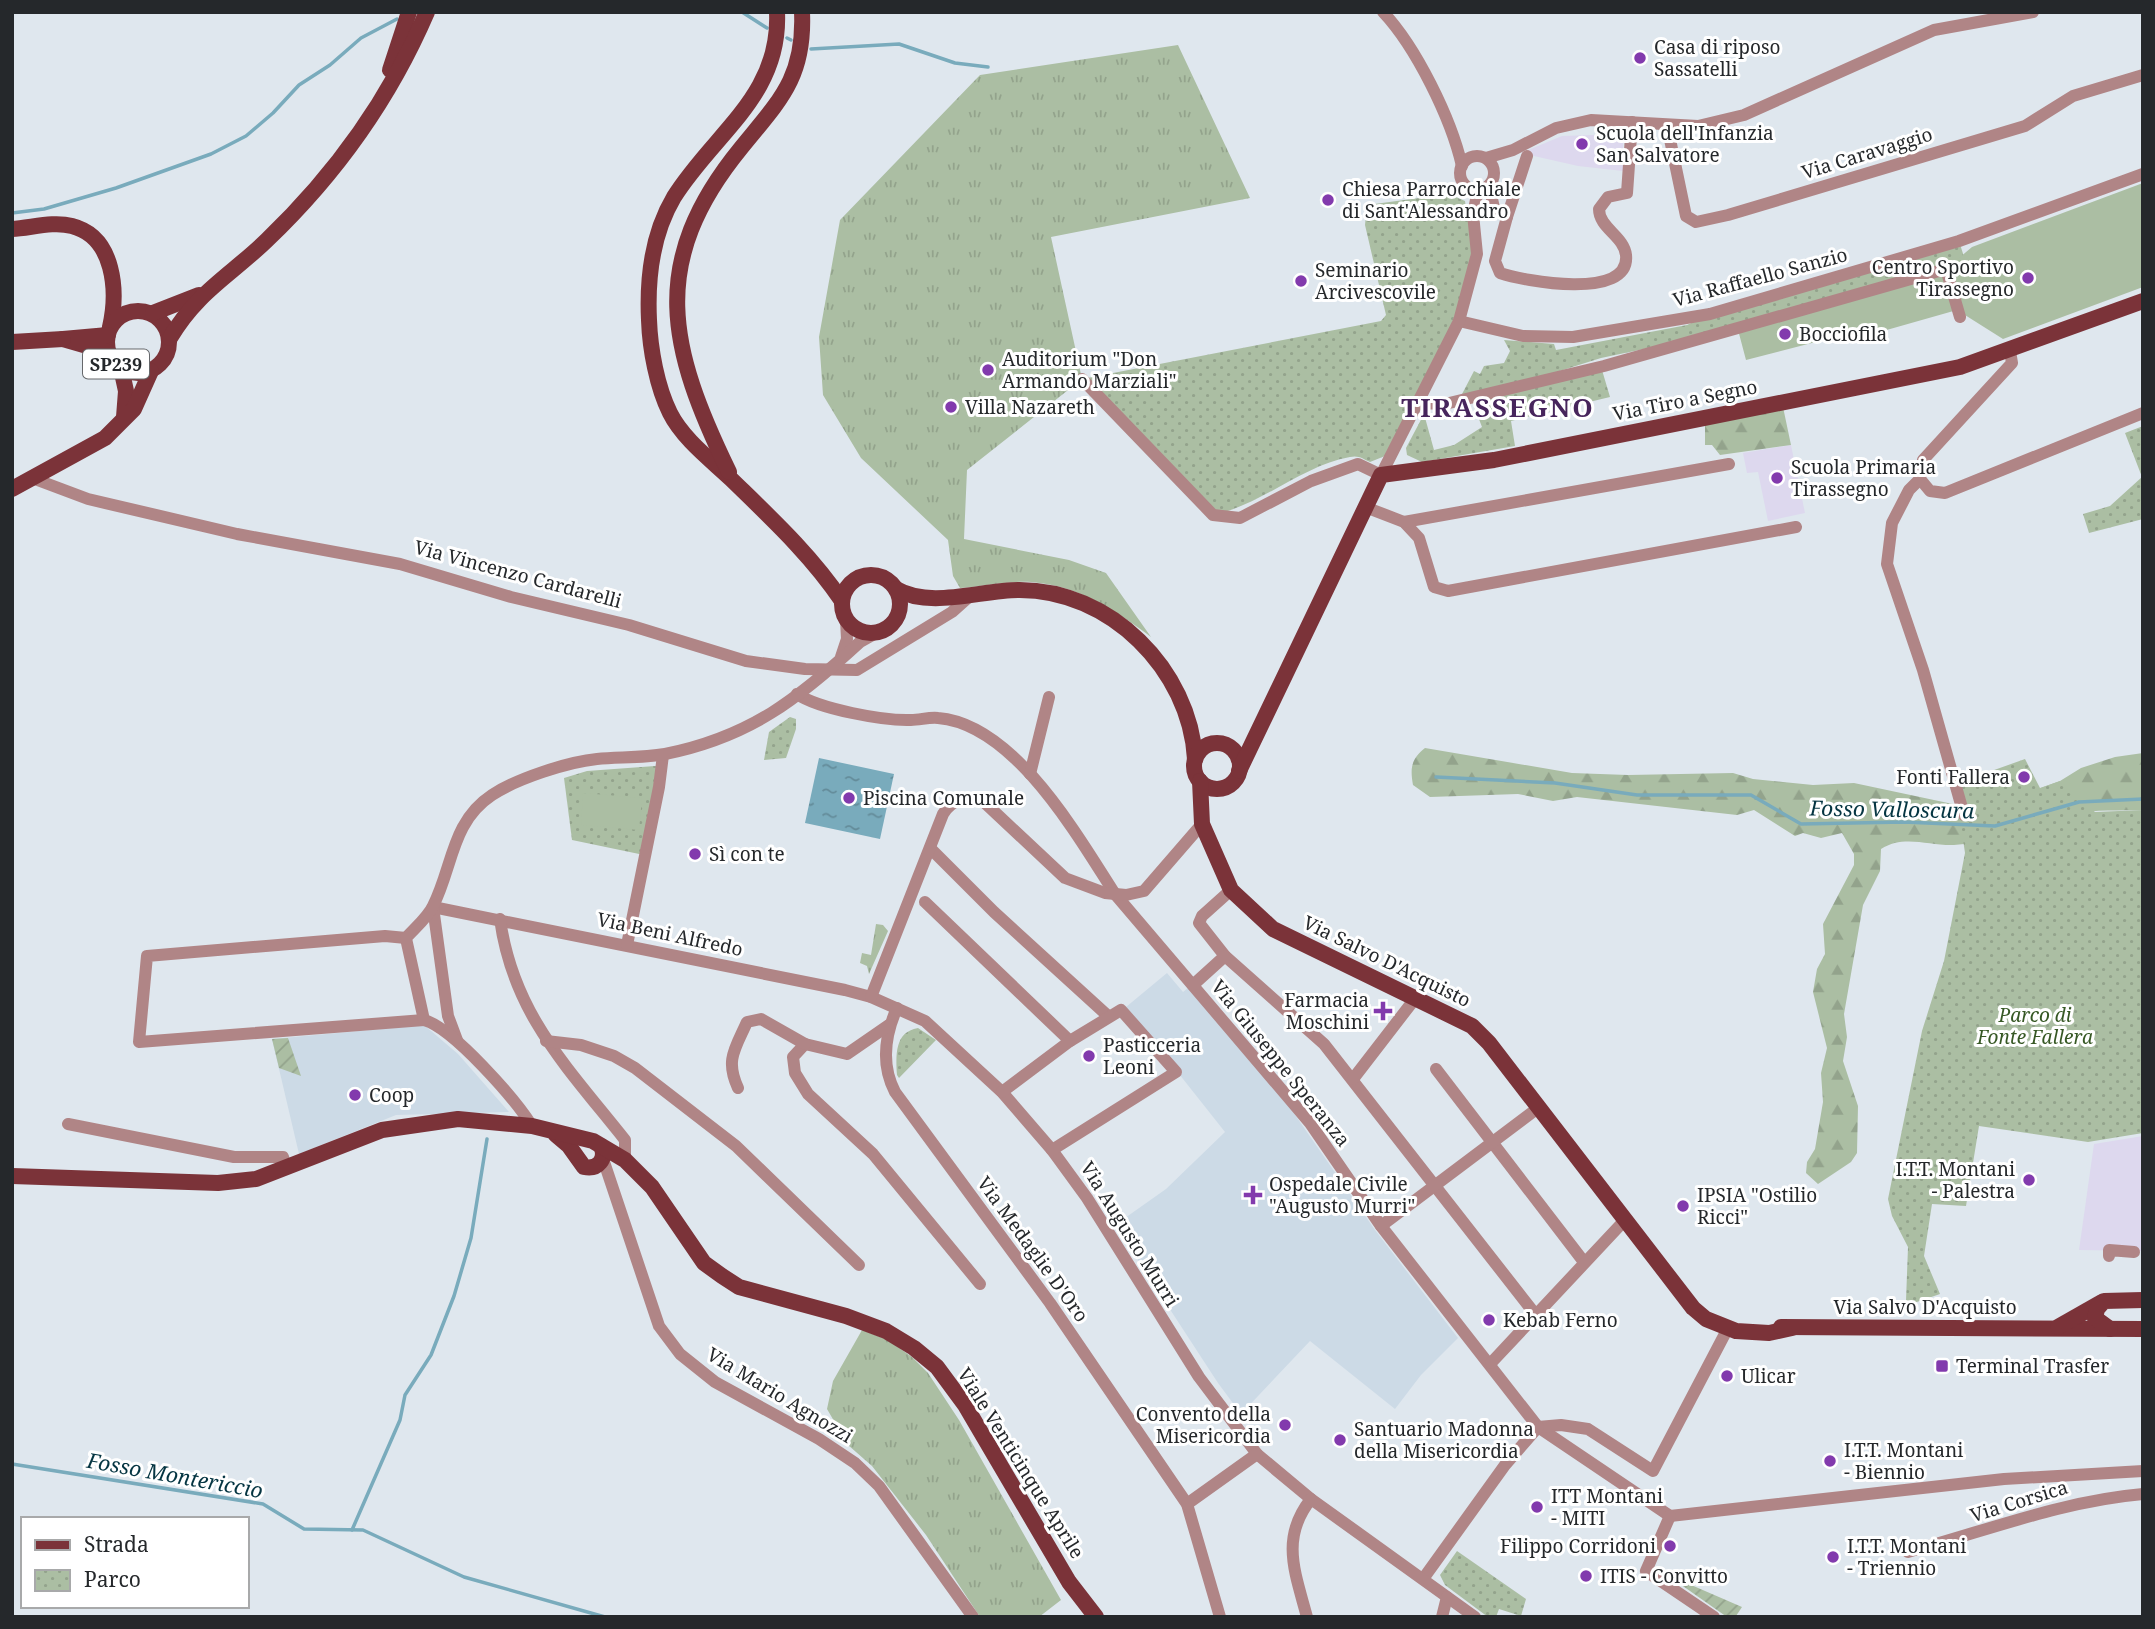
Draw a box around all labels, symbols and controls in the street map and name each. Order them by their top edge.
place label: Casa di riposo Sassatelli [1654,34,1780,82]
marker: Casa di riposo Sassatelli [1632,50,1648,66]
place label: Scuola dell'Infanzia San Salvatore [1596,120,1774,168]
street label: Via Caravaggio [1798,121,1936,185]
marker: Scuola dell'Infanzia San Salvatore [1574,136,1590,152]
place label: Chiesa Parrocchiale di Sant'Alessandro [1342,176,1521,224]
marker: Chiesa Parrocchiale di Sant'Alessandro [1320,192,1336,208]
street label: Via Raffaello Sanzio [1670,241,1850,313]
place label: Centro Sportivo Tirassegno [1872,254,2014,302]
place label: Seminario Arcivescovile [1315,257,1436,305]
marker: Centro Sportivo Tirassegno [2020,270,2036,286]
marker: Seminario Arcivescovile [1293,273,1309,289]
place label: Bocciofila [1799,321,1887,347]
marker: Bocciofila [1777,326,1793,342]
place label: Auditorium "Don Armando Marziali" [1002,346,1177,394]
road number: SP239 [83,350,149,378]
marker: Auditorium "Don Armando Marziali" [980,362,996,378]
street label: Via Tiro a Segno [1611,373,1759,427]
district label: TIRASSEGNO [1401,389,1595,425]
place label: Villa Nazareth [965,394,1095,420]
marker: Villa Nazareth [943,399,959,415]
place label: Scuola Primaria Tirassegno [1791,454,1936,502]
marker: Scuola Primaria Tirassegno [1769,470,1785,486]
street label: Via Vincenzo Cardarelli [411,534,625,614]
place label: Fonti Fallera [1896,764,2010,790]
marker: Fonti Fallera [2016,769,2032,785]
place label: Piscina Comunale [863,785,1024,811]
marker: Piscina Comunale [841,790,857,806]
water label: Fosso Valloscura [1808,794,1975,824]
place label: Sì con te [709,841,785,867]
marker: Sì con te [687,846,703,862]
street label: Via Beni Alfredo [595,906,745,962]
street label: Via Salvo D'Acquisto [1299,909,1475,1013]
street label: Via Giuseppe Speranza [1206,974,1356,1152]
place label: Farmacia Moschini [1284,987,1369,1035]
park label: Parco di Fonte Fallera [1976,1002,2093,1050]
marker: Farmacia Moschini [1375,1003,1391,1019]
place label: Pasticceria Leoni [1103,1032,1201,1080]
marker: Pasticceria Leoni [1081,1048,1097,1064]
place label: Coop [369,1082,414,1108]
marker: Coop [347,1087,363,1103]
street label: Via Augusto Murri [1075,1156,1185,1312]
place label: I.T.T. Montani - Palestra [1896,1156,2015,1204]
street label: Via Medaglie D'Oro [971,1171,1095,1327]
place label: Ospedale Civile "Augusto Murri" [1269,1171,1415,1219]
marker: I.T.T. Montani - Palestra [2021,1172,2037,1188]
place label: IPSIA "Ostilio Ricci" [1697,1182,1817,1230]
marker: Ospedale Civile "Augusto Murri" [1243,1185,1263,1205]
marker: IPSIA "Ostilio Ricci" [1675,1198,1691,1214]
street label: Via Salvo D'Acquisto [1833,1294,2017,1320]
place label: Kebab Ferno [1503,1307,1618,1333]
marker: Kebab Ferno [1481,1312,1497,1328]
street label: Via Mario Agnozzi [702,1341,858,1449]
place label: Terminal Trasfer [1956,1353,2109,1379]
marker: Terminal Trasfer [1934,1358,1950,1374]
street label: Viale Venticinque Aprile [952,1363,1090,1563]
place label: Ulicar [1741,1363,1796,1389]
marker: Ulicar [1719,1368,1735,1384]
place label: Convento della Misericordia [1136,1401,1271,1449]
place label: Santuario Madonna della Misericordia [1354,1416,1534,1464]
marker: Convento della Misericordia [1277,1417,1293,1433]
marker: Santuario Madonna della Misericordia [1332,1432,1348,1448]
place label: I.T.T. Montani - Biennio [1844,1437,1963,1485]
water label: Fosso Montericcio [84,1446,265,1504]
marker: I.T.T. Montani - Biennio [1822,1453,1838,1469]
street label: Via Corsica [1967,1474,2071,1528]
place label: ITT Montani - MITI [1551,1483,1663,1531]
marker: ITT Montani - MITI [1529,1499,1545,1515]
legend [21,1517,248,1608]
text: Strada [84,1530,149,1558]
place label: Filippo Corridoni [1500,1533,1656,1559]
place label: I.T.T. Montani - Triennio [1847,1533,1966,1581]
marker: Filippo Corridoni [1662,1538,1678,1554]
marker: I.T.T. Montani - Triennio [1825,1549,1841,1565]
place label: ITIS - Convitto [1600,1563,1728,1589]
text: Parco [84,1565,141,1593]
marker: ITIS - Convitto [1578,1568,1594,1584]

